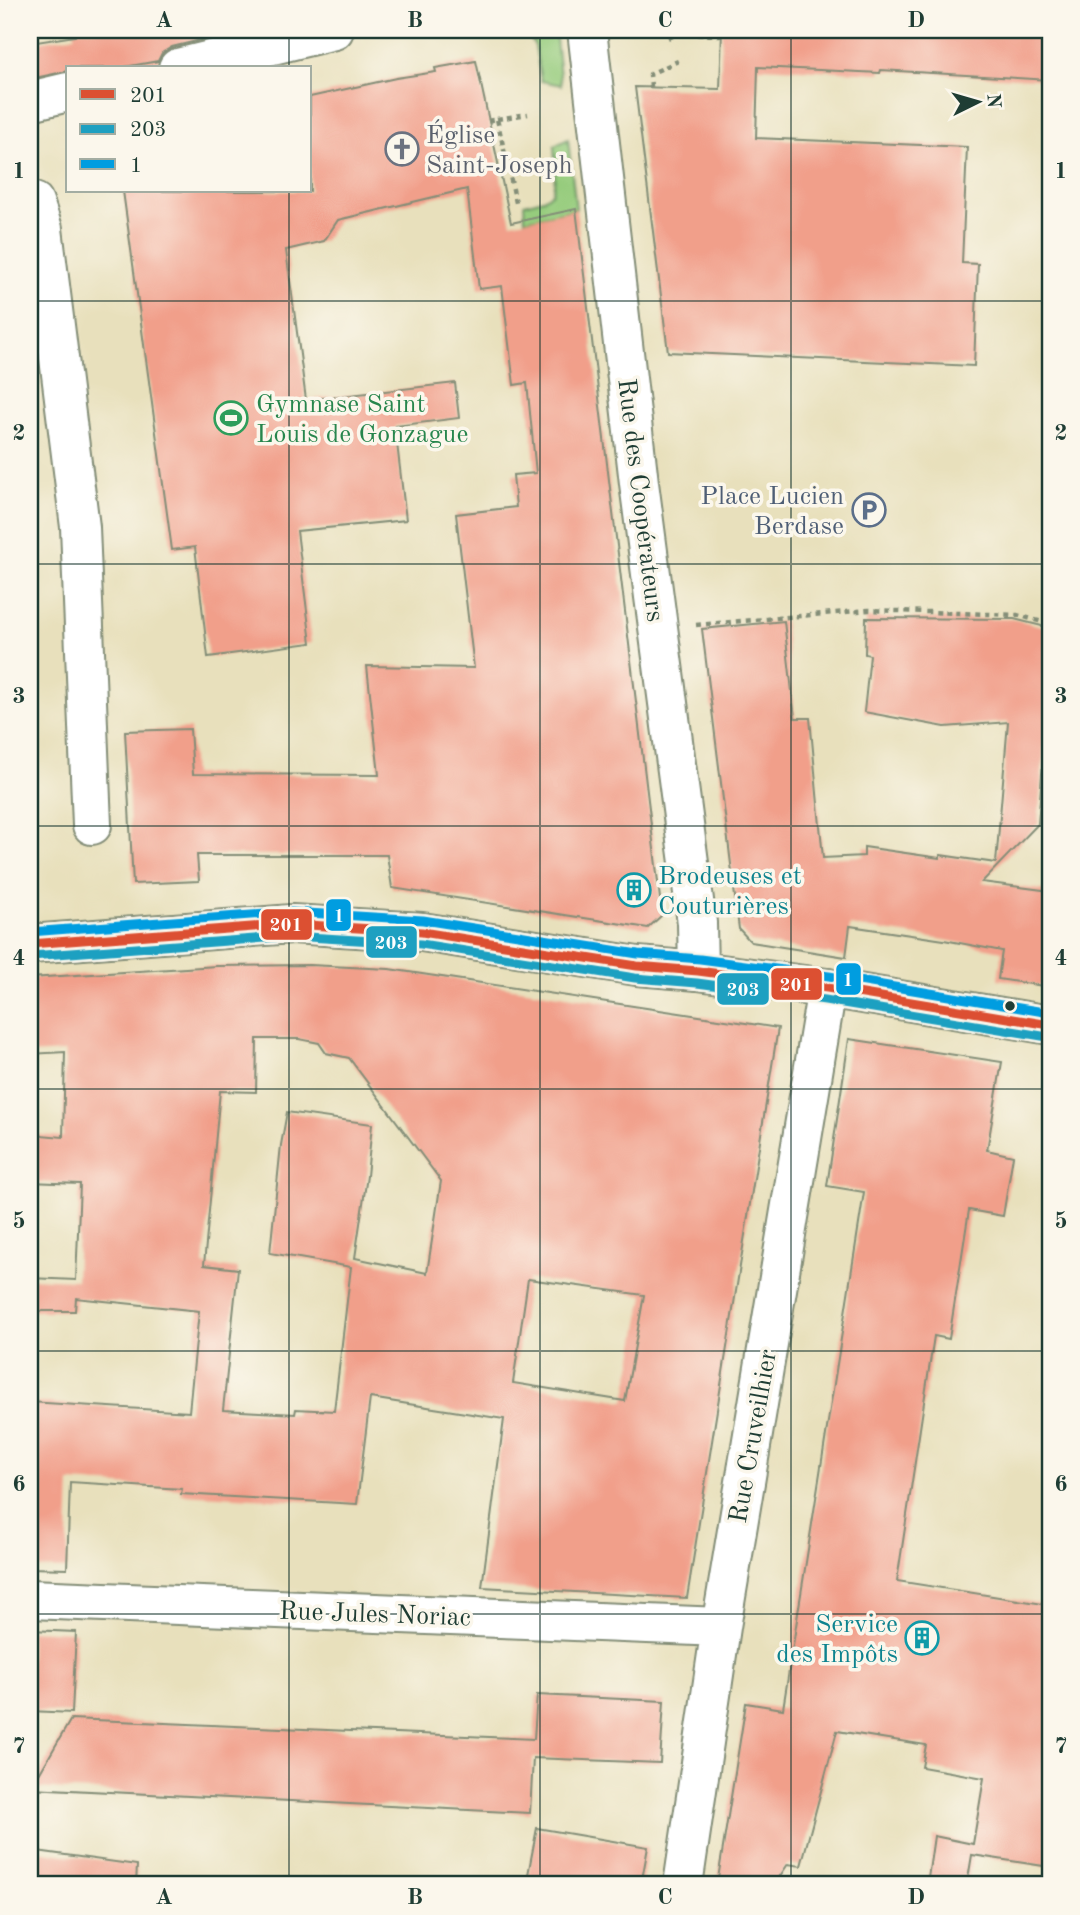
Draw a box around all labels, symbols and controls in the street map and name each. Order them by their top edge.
text: A [155,9,173,32]
text: B [407,9,423,32]
text: C [657,9,673,32]
text: D [907,9,925,32]
legend [66,66,312,192]
north arrow [944,66,1014,136]
text: 201 [130,86,167,107]
text: N [982,93,1003,109]
place label: Église Saint-Joseph [426,119,573,179]
text: 203 [130,120,167,141]
church icon: Église Saint-Joseph [383,130,421,168]
text: 1 [130,156,142,177]
text: 1 [12,160,26,183]
text: 1 [1054,160,1068,183]
street label: Rue des Coopérateurs [612,377,668,623]
place label: Gymnase Saint Louis de Gonzague [256,392,468,448]
sports icon: Gymnase Saint Louis de Gonzague [212,399,250,437]
text: 2 [12,422,26,445]
text: 2 [1054,422,1068,445]
place label: Place Lucien Berdase [700,484,844,540]
parking icon: Place Lucien Berdase [850,491,888,529]
text: 3 [12,685,26,708]
text: 3 [1054,685,1068,708]
place label: Brodeuses et Couturières [658,864,802,920]
building icon: Brodeuses et Couturières [615,871,653,909]
line badge: 1 [325,898,352,932]
line badge: 201 [260,908,313,941]
text: 1 [333,908,345,927]
text: 201 [269,917,303,936]
line badge: 203 [365,925,418,959]
text: 203 [374,935,408,954]
text: 4 [12,947,26,970]
text: 4 [1054,947,1068,970]
line badge: 1 [835,962,862,996]
line badge: 201 [770,967,823,1001]
line badge: 203 [716,972,770,1006]
text: 1 [842,972,854,991]
text: 201 [779,977,813,996]
text: 203 [726,982,760,1001]
unlabelled marker [1003,999,1017,1013]
text: 5 [12,1210,26,1233]
text: 5 [1054,1210,1068,1233]
street label: Rue Cruveilhier [726,1347,782,1525]
text: 6 [12,1473,26,1496]
text: 6 [1054,1473,1068,1496]
street label: Rue Jules Noriac [279,1599,471,1631]
place label: Service des Impôts [776,1612,898,1668]
building icon: Service des Impôts [903,1619,941,1657]
text: 7 [12,1735,26,1758]
text: 7 [1054,1735,1068,1758]
text: A [155,1886,173,1909]
text: B [407,1886,423,1909]
text: C [657,1886,673,1909]
text: D [907,1886,925,1909]

